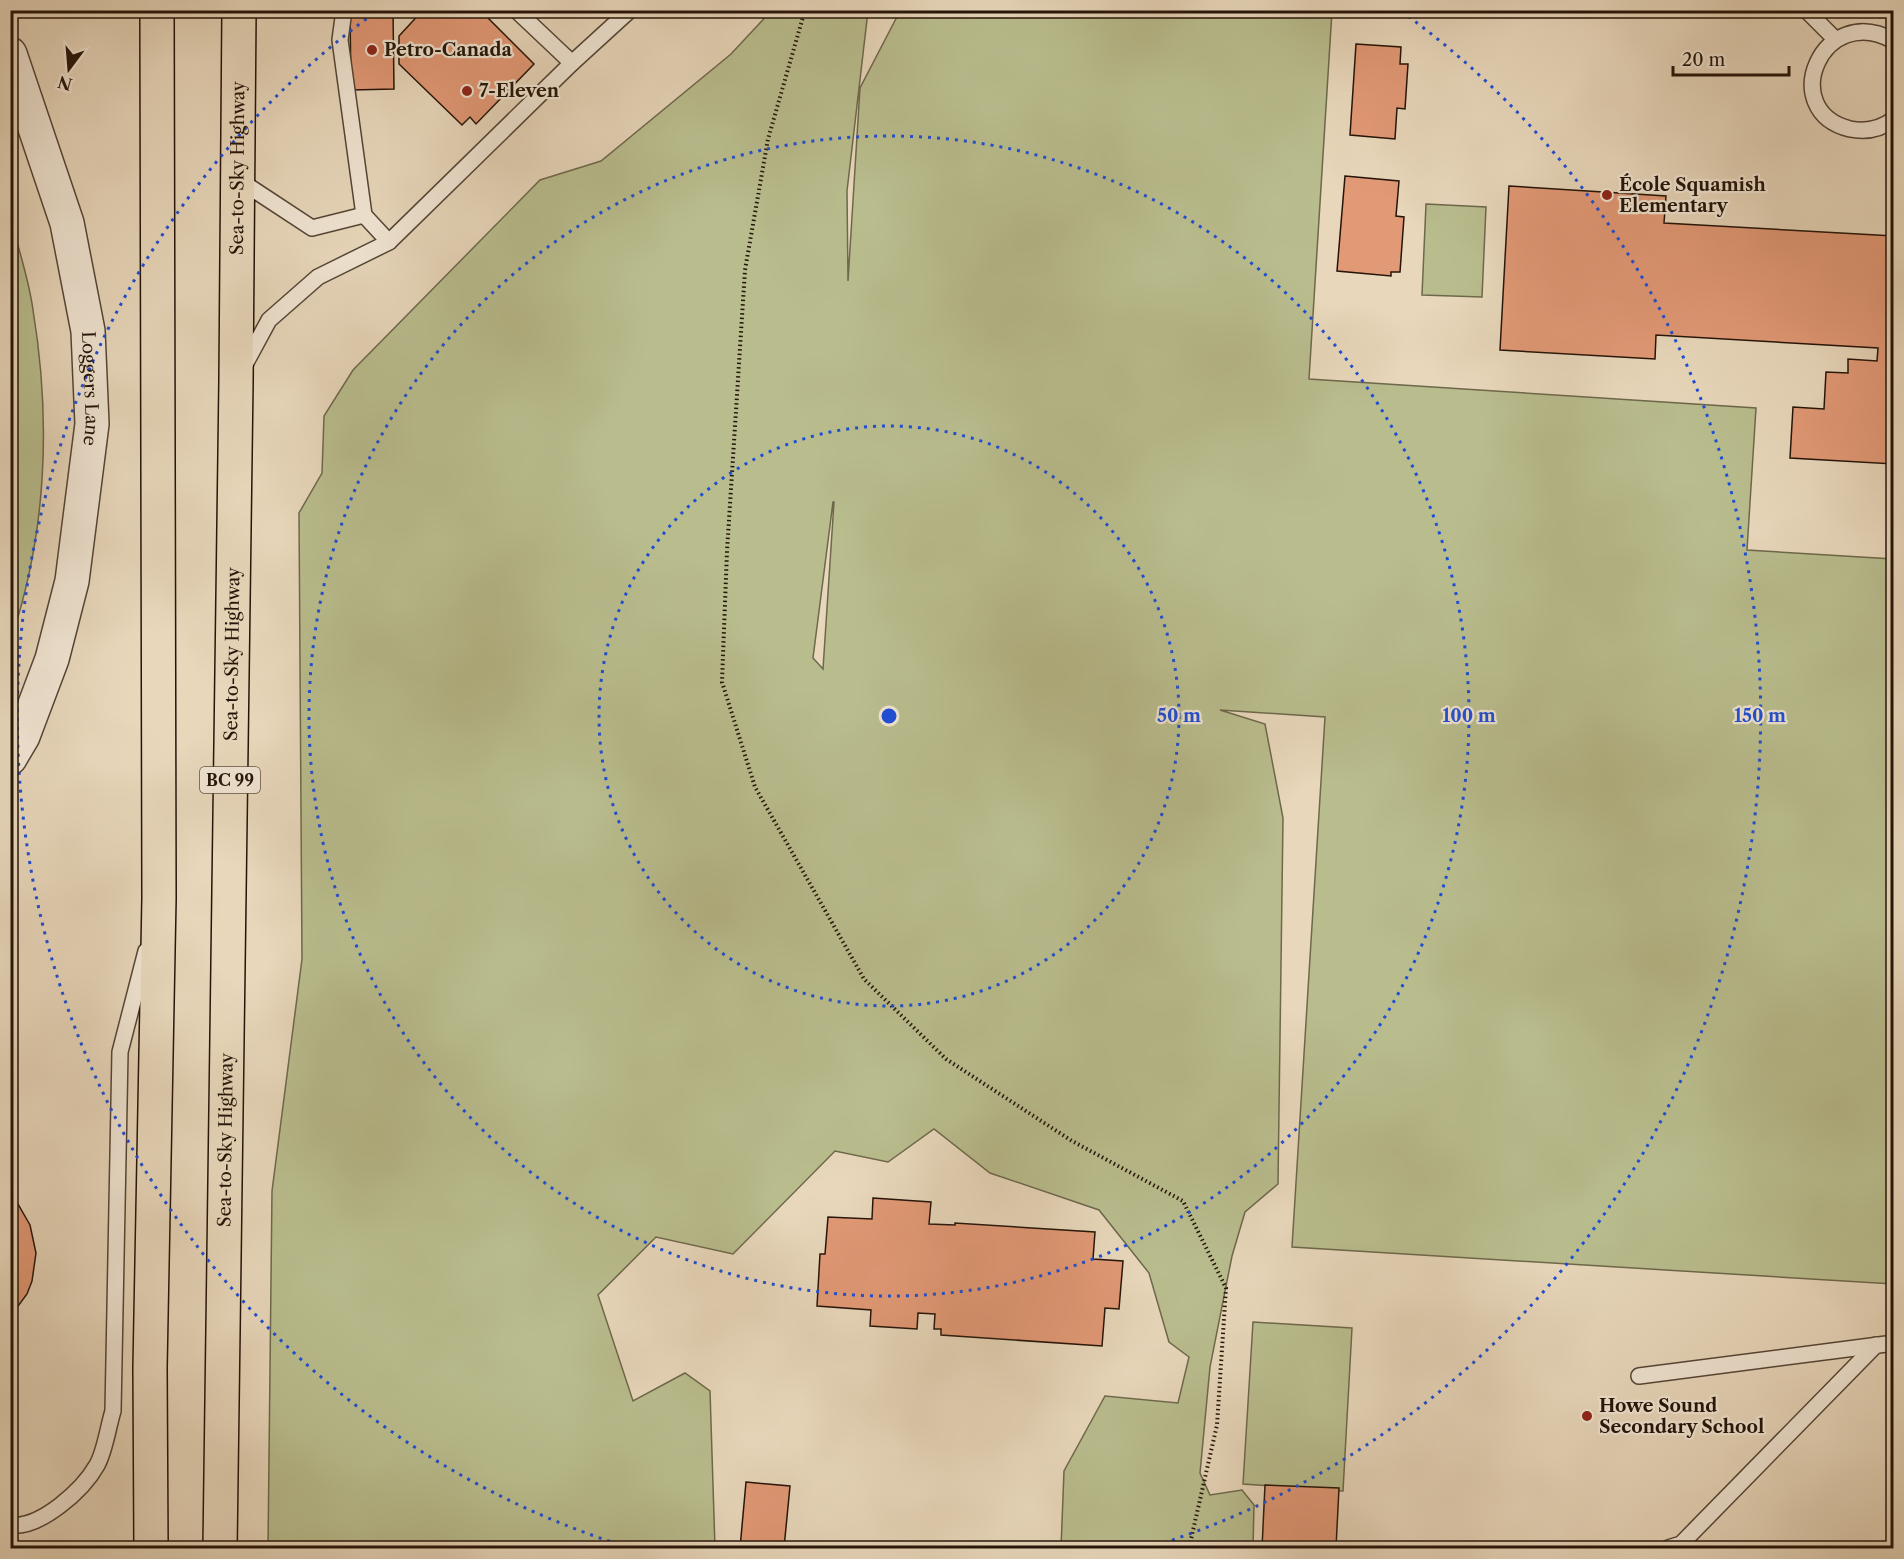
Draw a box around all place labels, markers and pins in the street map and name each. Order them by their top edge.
place label: Petro-Canada [384,39,513,61]
marker: Petro-Canada [365,43,379,57]
place label: 7-Eleven [479,80,560,102]
marker: 7-Eleven [460,84,474,98]
place label: École Squamish Elementary [1619,173,1766,217]
marker: École Squamish Elementary [1600,188,1614,202]
centre of rings [879,706,899,726]
place label: Howe Sound Secondary School [1599,1395,1764,1438]
marker: Howe Sound Secondary School [1580,1409,1594,1423]

